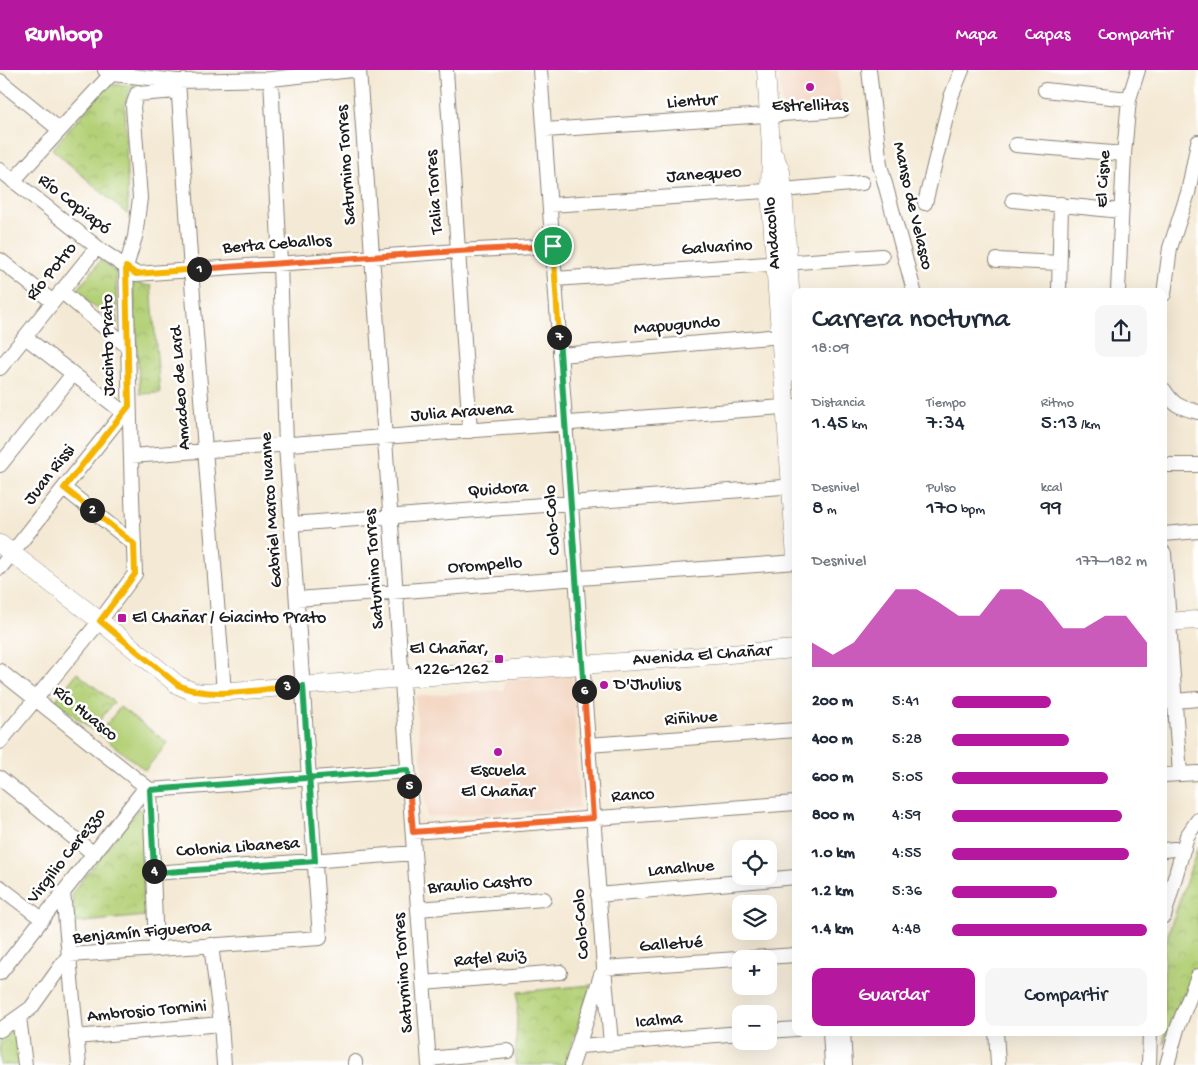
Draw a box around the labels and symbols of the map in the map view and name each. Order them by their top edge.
marker: Estrellitas [804,81,816,93]
street label: Lientur [666,90,720,114]
place label: Estrellitas [772,96,850,117]
street label: Saturnino Torres [332,103,362,226]
street label: Manso de Velasco [887,140,937,272]
street label: Talia Torres [422,148,448,236]
street label: El Cisne [1092,149,1116,208]
street label: Janequeo [666,162,742,188]
street label: Río Copiapó [33,170,115,240]
street label: Andacollo [760,196,786,270]
pin [532,225,574,267]
street label: Berta Ceballos [221,231,333,259]
street label: Galvarino [681,235,753,261]
street label: Río Potro [22,238,82,306]
pin: 1 [186,256,212,282]
street label: Jacinto Prato [98,294,120,396]
street label: Mapugundo [633,312,721,340]
street label: Amadeo de Lard [166,324,196,451]
pin: 7 [546,324,572,350]
street label: Julia Aravena [410,399,515,427]
street label: Gabriel Marco Ivanne [256,431,288,588]
street label: Juan Rissi [20,440,80,510]
street label: Quidora [467,477,530,503]
street label: Colo-Colo [540,484,566,556]
pin: 2 [80,498,104,522]
street label: Saturnino Torres [360,507,390,630]
street label: Orompello [447,553,523,579]
place label: El Chañar / Giacinto Prato [132,608,326,629]
marker: El Chañar / Giacinto Prato [116,612,128,624]
place label: El Chañar, 1226-1262 [410,639,489,681]
street label: Avenida El Chañar [632,641,774,671]
marker: El Chañar, 1226-1262 [493,653,505,665]
pin: 3 [274,674,300,700]
place label: D'Jhulius [613,675,682,696]
pin: 6 [572,678,596,704]
marker: D'Jhulius [598,679,610,691]
street label: Río Huasco [48,681,122,747]
street label: Riñihue [664,707,719,731]
marker: Escuela El Chañar [492,746,504,758]
place label: Escuela El Chañar [461,761,537,803]
pin: 5 [396,774,422,798]
street label: Ranco [611,784,655,808]
street label: Virgilio Cerezzo [22,804,111,909]
street label: Colonia Libanesa [176,833,301,863]
street label: Lanalhue [647,856,716,882]
pin: 4 [142,858,166,884]
street label: Braulio Castro [426,871,533,899]
street label: Colo-Colo [569,888,595,960]
street label: Saturnino Torres [389,911,419,1034]
street label: Benjamín Figueroa [71,916,213,950]
street label: Galletué [639,932,704,958]
street label: Rafel Ruiz [453,945,528,973]
street label: Ambrosio Tornini [86,996,208,1028]
street label: Icalma [635,1008,684,1034]

